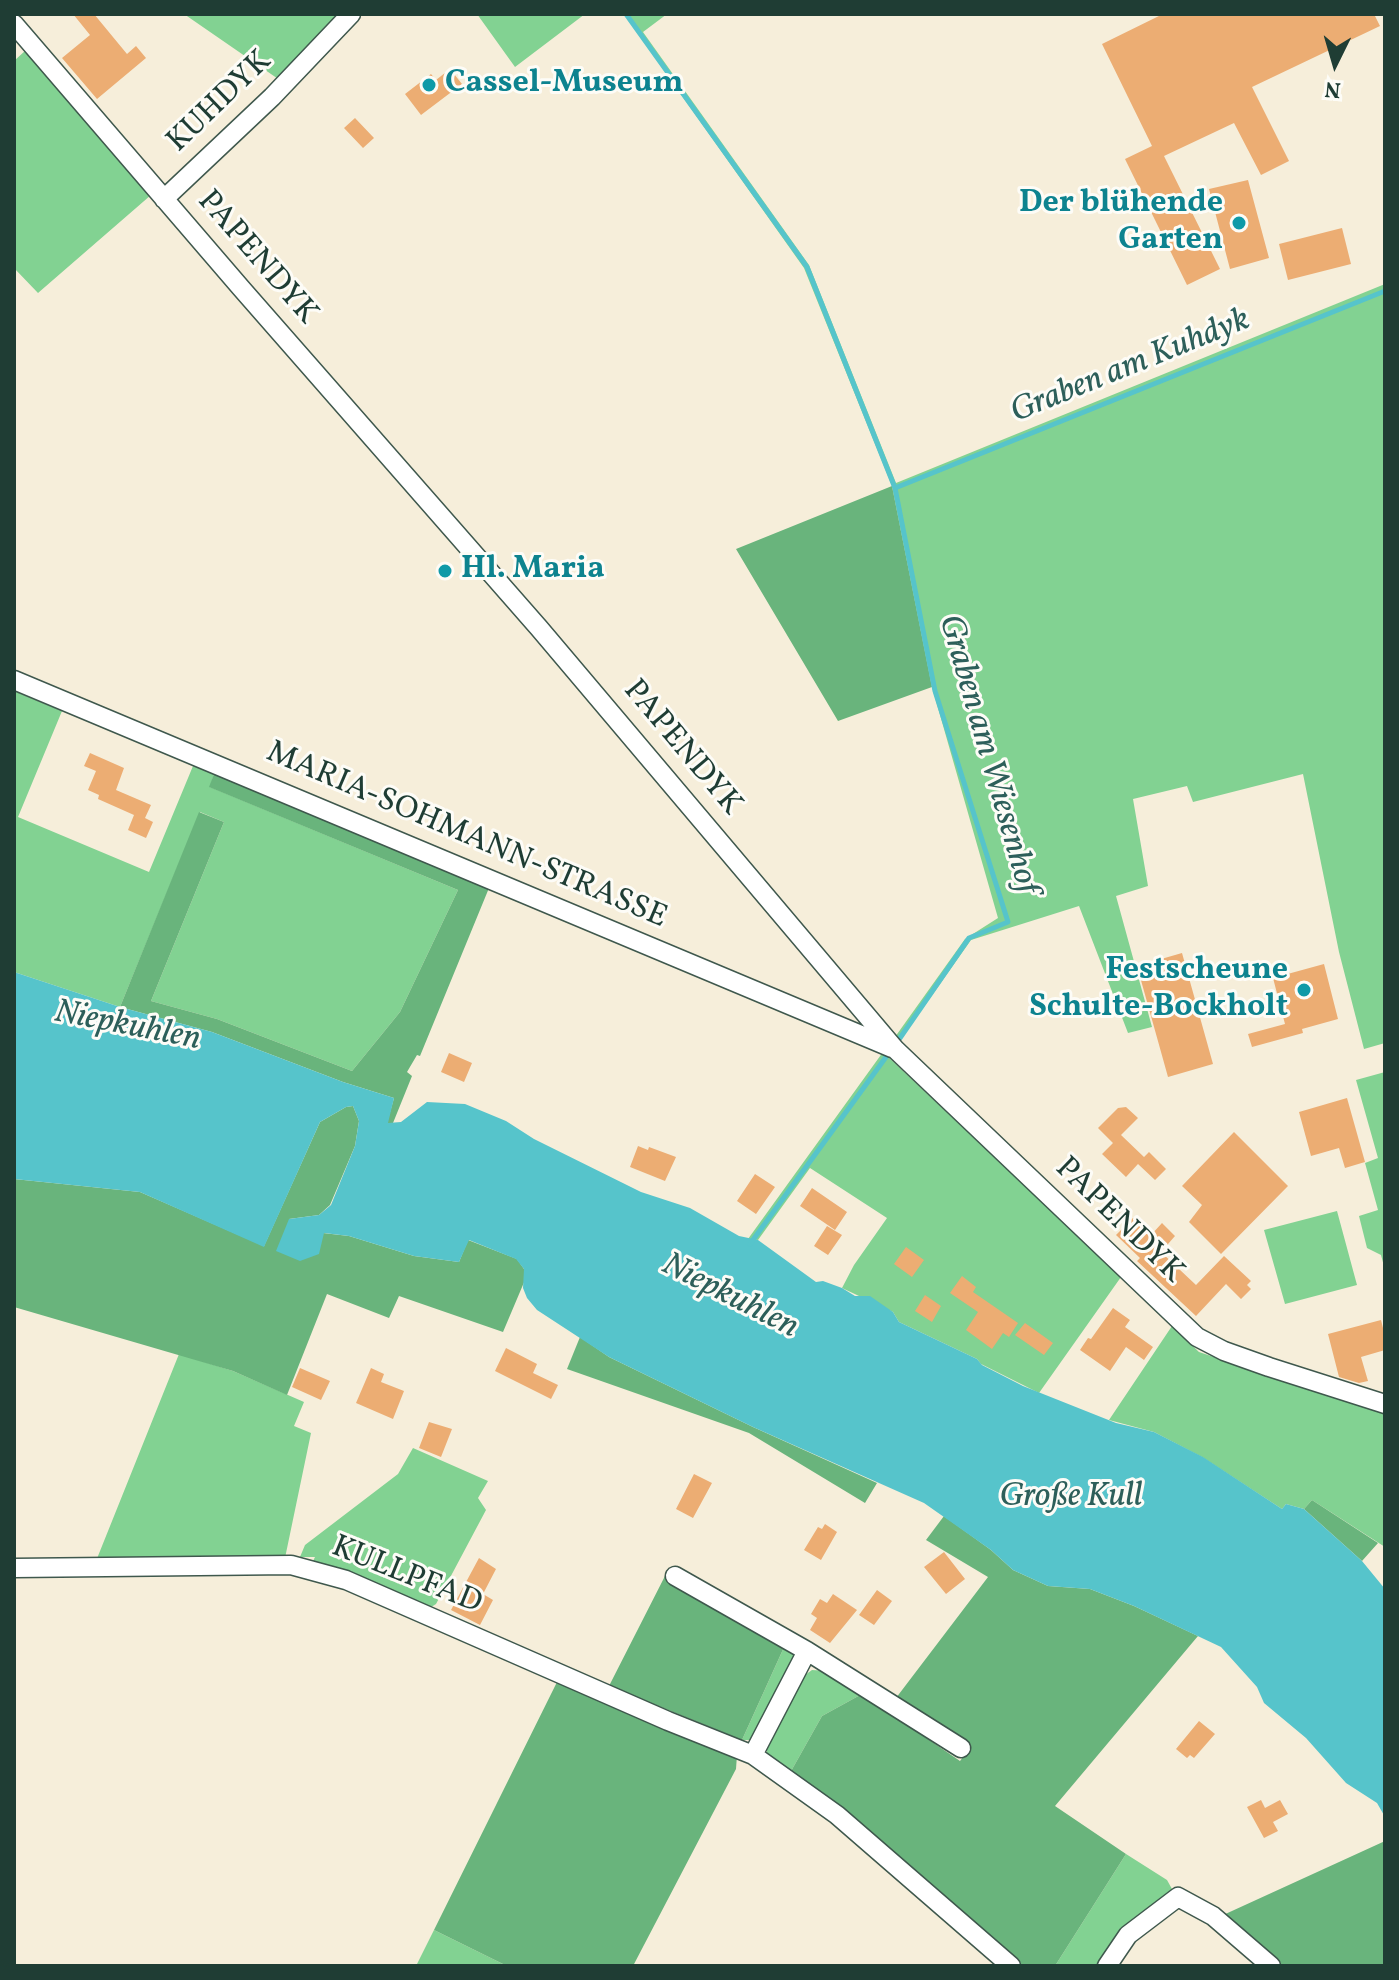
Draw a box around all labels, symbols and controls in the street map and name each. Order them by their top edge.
north arrow [1295,24,1375,104]
street label: KUHDYK [161,44,281,162]
place label: Cassel-Museum [445,66,684,104]
text: N [1324,72,1342,105]
marker: Cassel-Museum [420,76,438,94]
street label: PAPENDYK [187,184,325,334]
place label: Der blühende Garten [1019,186,1223,261]
marker: Der blühende Garten [1230,214,1248,232]
water label: Graben am Kuhdyk [1005,301,1257,435]
place label: Hl. Maria [461,552,605,590]
marker: Hl. Maria [436,562,454,580]
water label: Graben am Wiesenhof [927,611,1045,899]
street label: PAPENDYK [613,673,749,825]
street label: MARIA-SOHMANN-STRASSE [260,735,672,939]
place label: Festscheune Schulte-Bockholt [1029,953,1288,1028]
marker: Festscheune Schulte-Bockholt [1295,981,1313,999]
water label: Niepkuhlen [50,994,204,1062]
street label: PAPENDYK [1045,1151,1191,1293]
water label: Niepkuhlen [654,1246,804,1350]
water label: Große Kull [999,1479,1143,1519]
street label: KULLPFAD [325,1529,487,1625]

